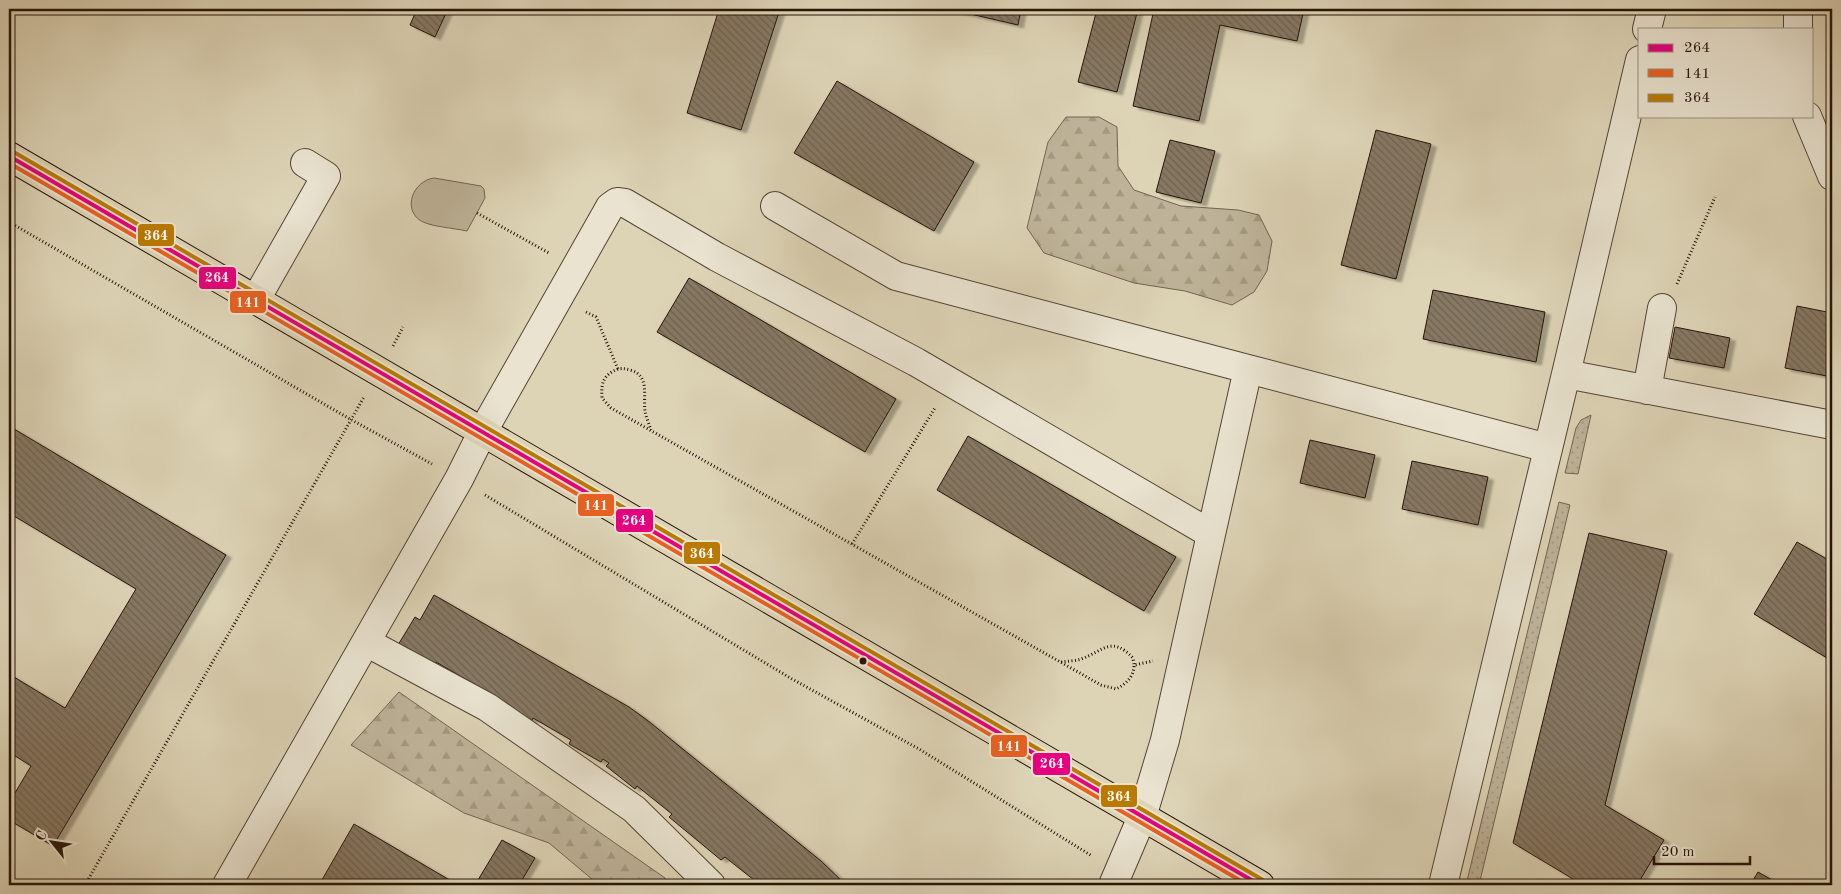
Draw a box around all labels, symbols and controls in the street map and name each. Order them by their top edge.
legend [1638,28,1814,118]
text: 264 [1684,41,1710,56]
text: 141 [1684,67,1710,82]
text: 364 [1684,91,1710,106]
line badge: 364 [137,223,175,247]
text: 364 [144,229,168,243]
line badge: 264 [198,266,237,290]
text: 264 [205,271,229,285]
line badge: 141 [229,290,267,314]
text: 141 [236,296,260,310]
line badge: 141 [577,493,615,517]
text: 141 [584,499,608,513]
line badge: 264 [615,508,654,533]
text: 264 [622,514,646,528]
line badge: 364 [683,541,721,565]
text: 364 [690,547,714,561]
unlabelled marker [858,656,868,666]
line badge: 141 [990,734,1028,758]
text: 141 [997,740,1021,754]
line badge: 264 [1032,752,1071,776]
text: 264 [1040,757,1064,771]
line badge: 364 [1100,784,1138,808]
text: 364 [1107,790,1131,804]
north arrow [28,816,78,866]
text: С [33,828,50,844]
scale bar [1654,834,1750,866]
text: 20 m [1661,845,1695,860]

